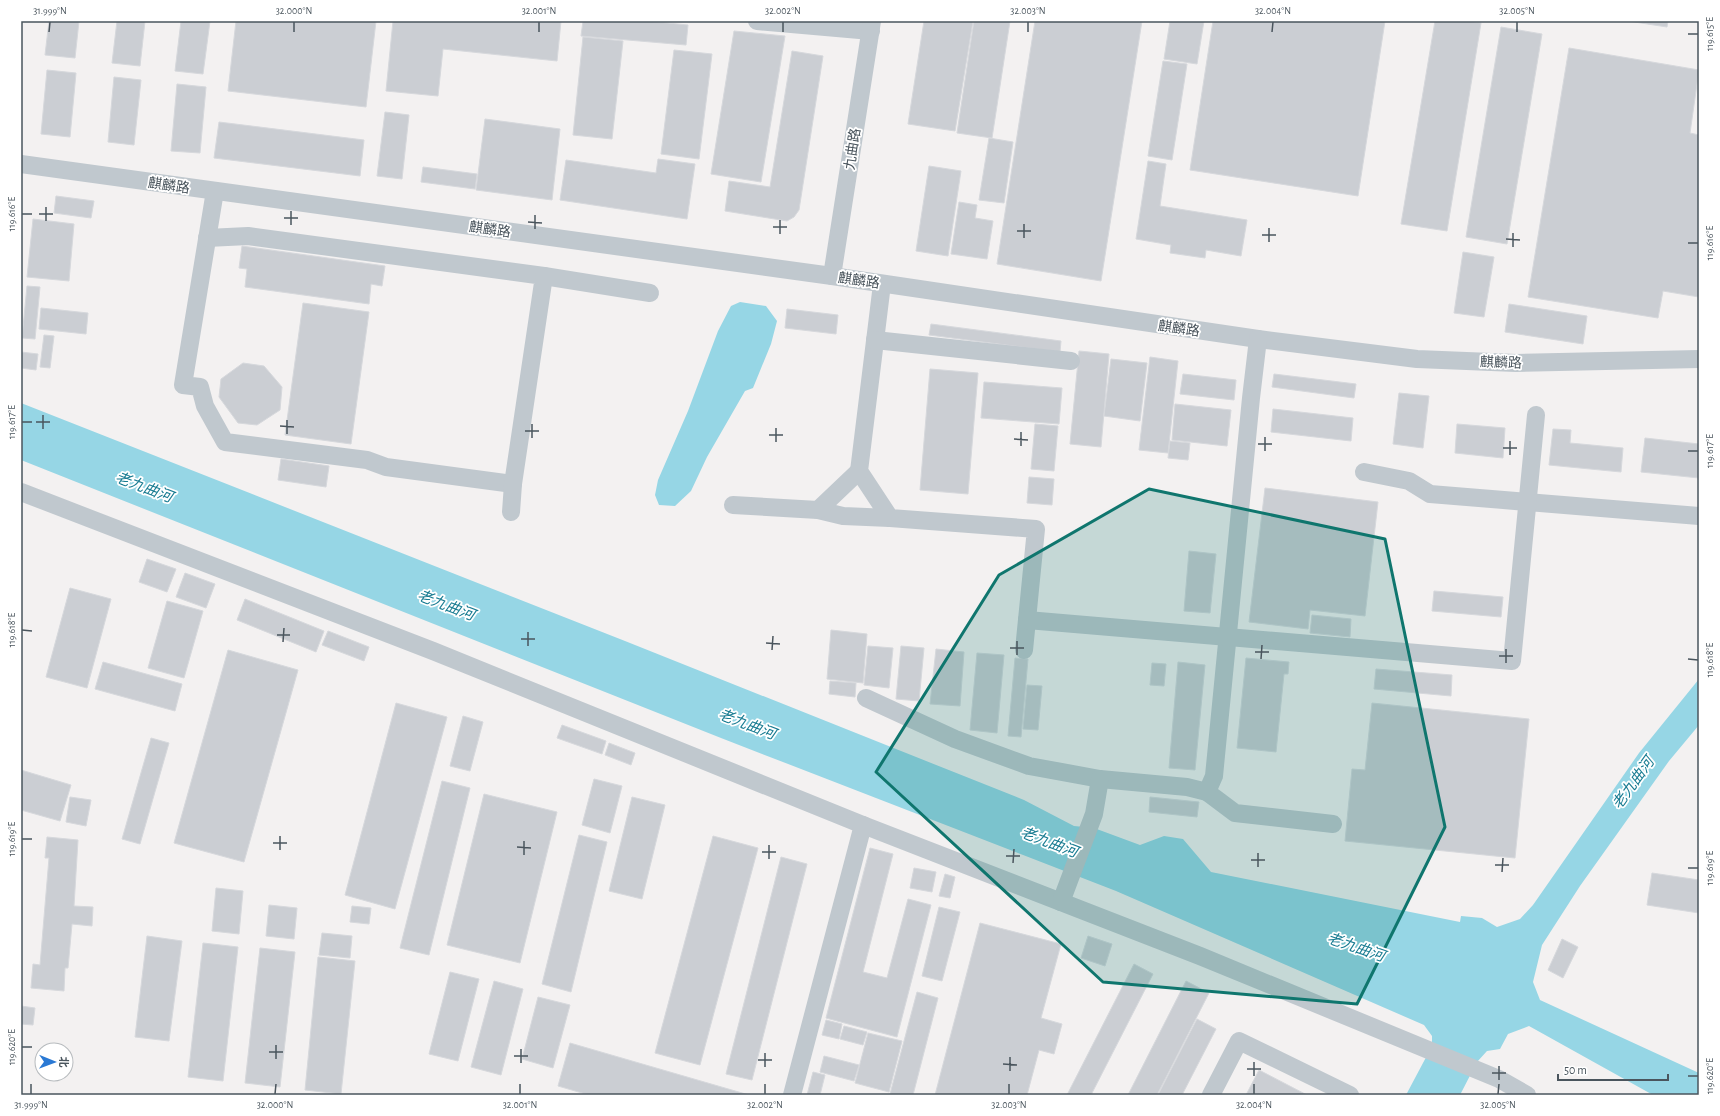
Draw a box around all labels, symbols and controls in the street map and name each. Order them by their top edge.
text: 31.999°N [33,6,67,16]
text: 32.000°N [276,6,312,16]
text: 32.001°N [522,6,556,16]
text: 32.002°N [765,6,801,16]
text: 32.003°N [1010,6,1046,16]
text: 32.004°N [1255,6,1291,16]
text: 32.005°N [1499,6,1535,16]
text: 119.615°E [1705,17,1715,51]
street label: 九曲路 [842,127,863,171]
street label: 麒麟路 [147,174,191,196]
text: 119.616°E [7,197,17,231]
street label: 麒麟路 [468,218,512,240]
text: 119.616°E [1705,226,1715,260]
street label: 麒麟路 [837,269,881,291]
street label: 麒麟路 [1157,317,1201,339]
street label: 麒麟路 [1480,353,1522,371]
text: 119.617°E [7,405,17,439]
text: 119.617°E [1705,434,1715,468]
water label: 老九曲河 [113,469,178,506]
water label: 老九曲河 [415,587,480,624]
text: 119.618°E [7,613,17,647]
text: 119.618°E [1705,643,1715,677]
water label: 老九曲河 [716,706,781,743]
water label: 老九曲河 [1609,752,1659,812]
text: 119.619°E [7,822,17,856]
water label: 老九曲河 [1018,824,1083,861]
text: 119.619°E [1705,851,1715,885]
water label: 老九曲河 [1325,930,1390,965]
text: 119.620°E [7,1029,17,1065]
north arrow [34,1042,74,1082]
scale bar [1558,1056,1668,1082]
text: 北 [58,1057,69,1068]
text: 119.620°E [1705,1058,1715,1094]
text: 50 m [1564,1064,1587,1076]
text: 31.999°N [14,1100,48,1110]
text: 32.000°N [257,1100,293,1110]
text: 32.001°N [503,1100,537,1110]
text: 32.002°N [747,1100,783,1110]
text: 32.003°N [991,1100,1027,1110]
text: 32.004°N [1236,1100,1272,1110]
text: 32.005°N [1480,1100,1516,1110]

